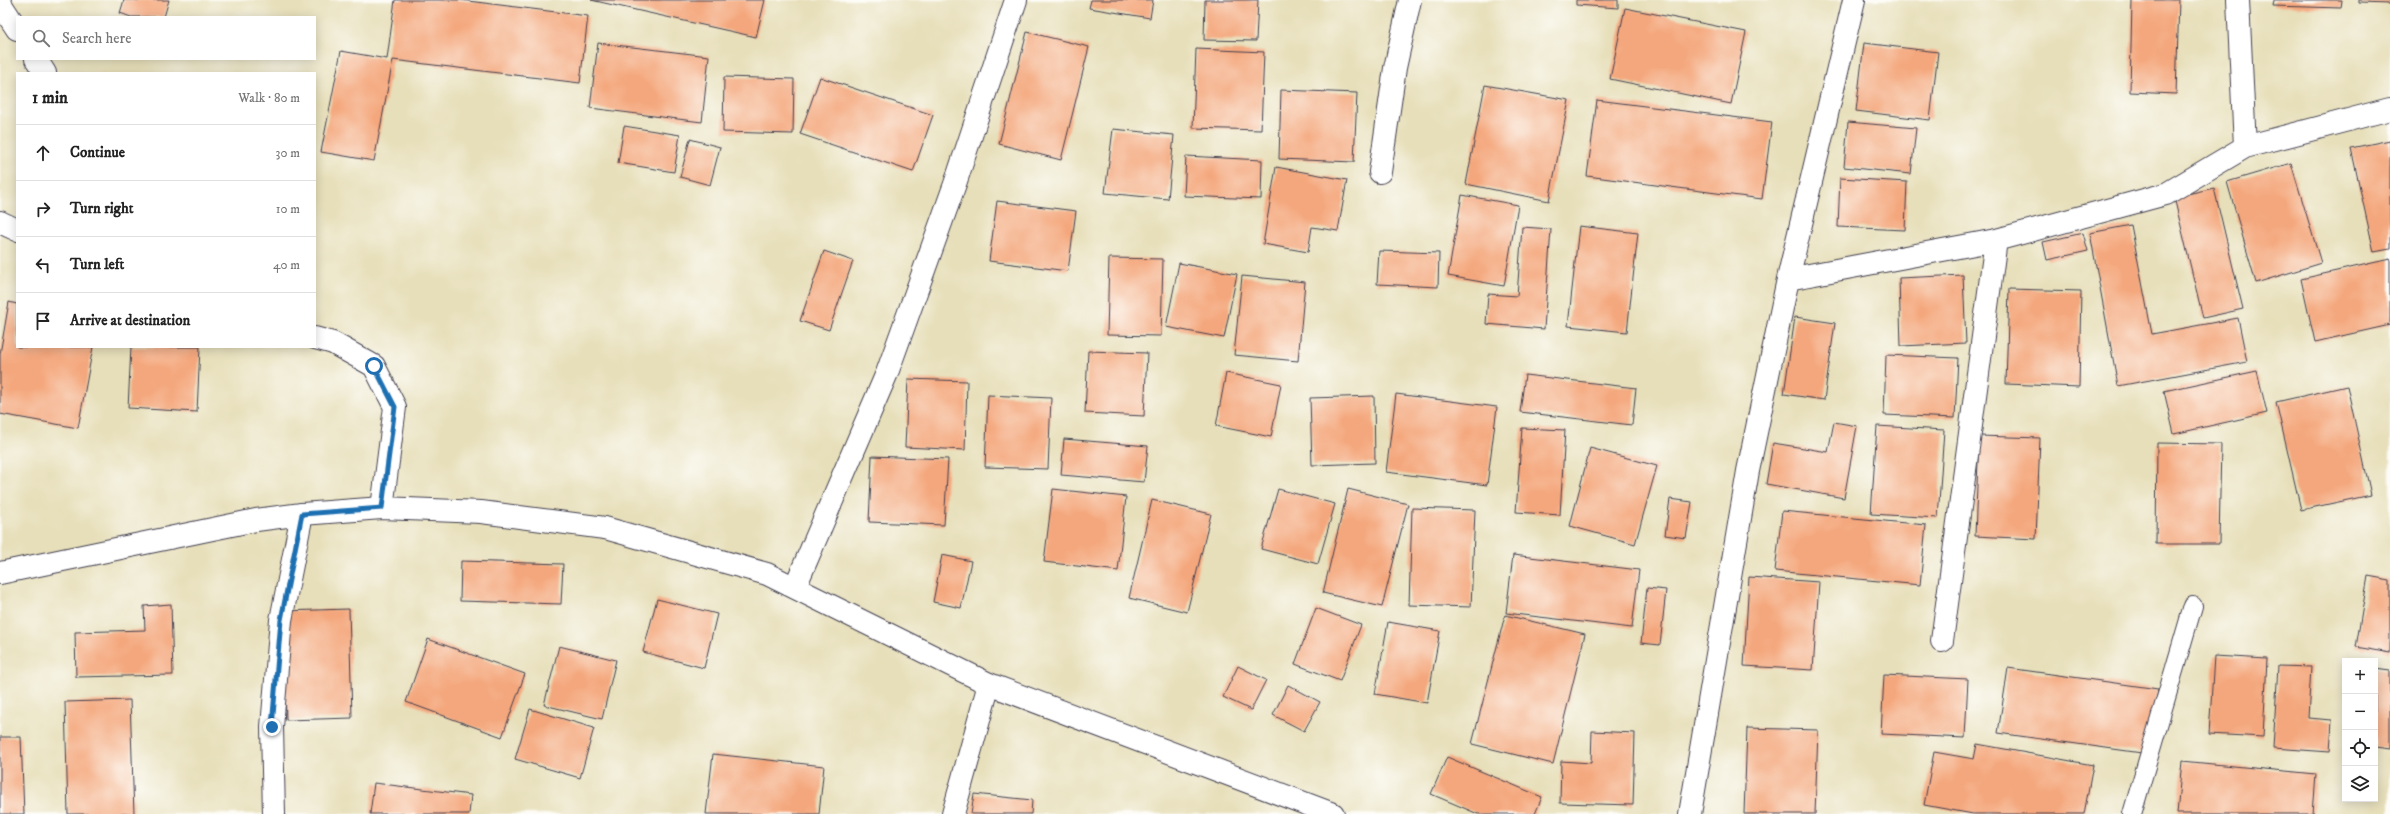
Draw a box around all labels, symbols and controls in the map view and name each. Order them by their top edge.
search box [16,16,316,60]
icon: search [30,27,52,49]
text: Search here [62,29,131,48]
text: 1 min [32,87,68,109]
text: Walk · 80 m [238,90,300,106]
icon: ahead [32,142,54,164]
text: Continue [70,143,125,162]
text: 30 m [276,145,300,161]
icon: right [32,198,54,220]
text: Turn right [70,199,133,218]
text: 10 m [276,201,300,217]
icon: left [32,254,54,276]
text: Turn left [70,255,124,274]
text: 40 m [273,257,300,273]
icon: arrive [32,310,54,332]
text: Arrive at destination [70,311,190,330]
route start [365,357,383,375]
map controls [2342,658,2378,802]
button: + [2342,658,2378,694]
button: − [2342,694,2378,730]
route end [263,718,281,736]
button: locate [2342,730,2378,766]
button: layers [2342,766,2378,802]

